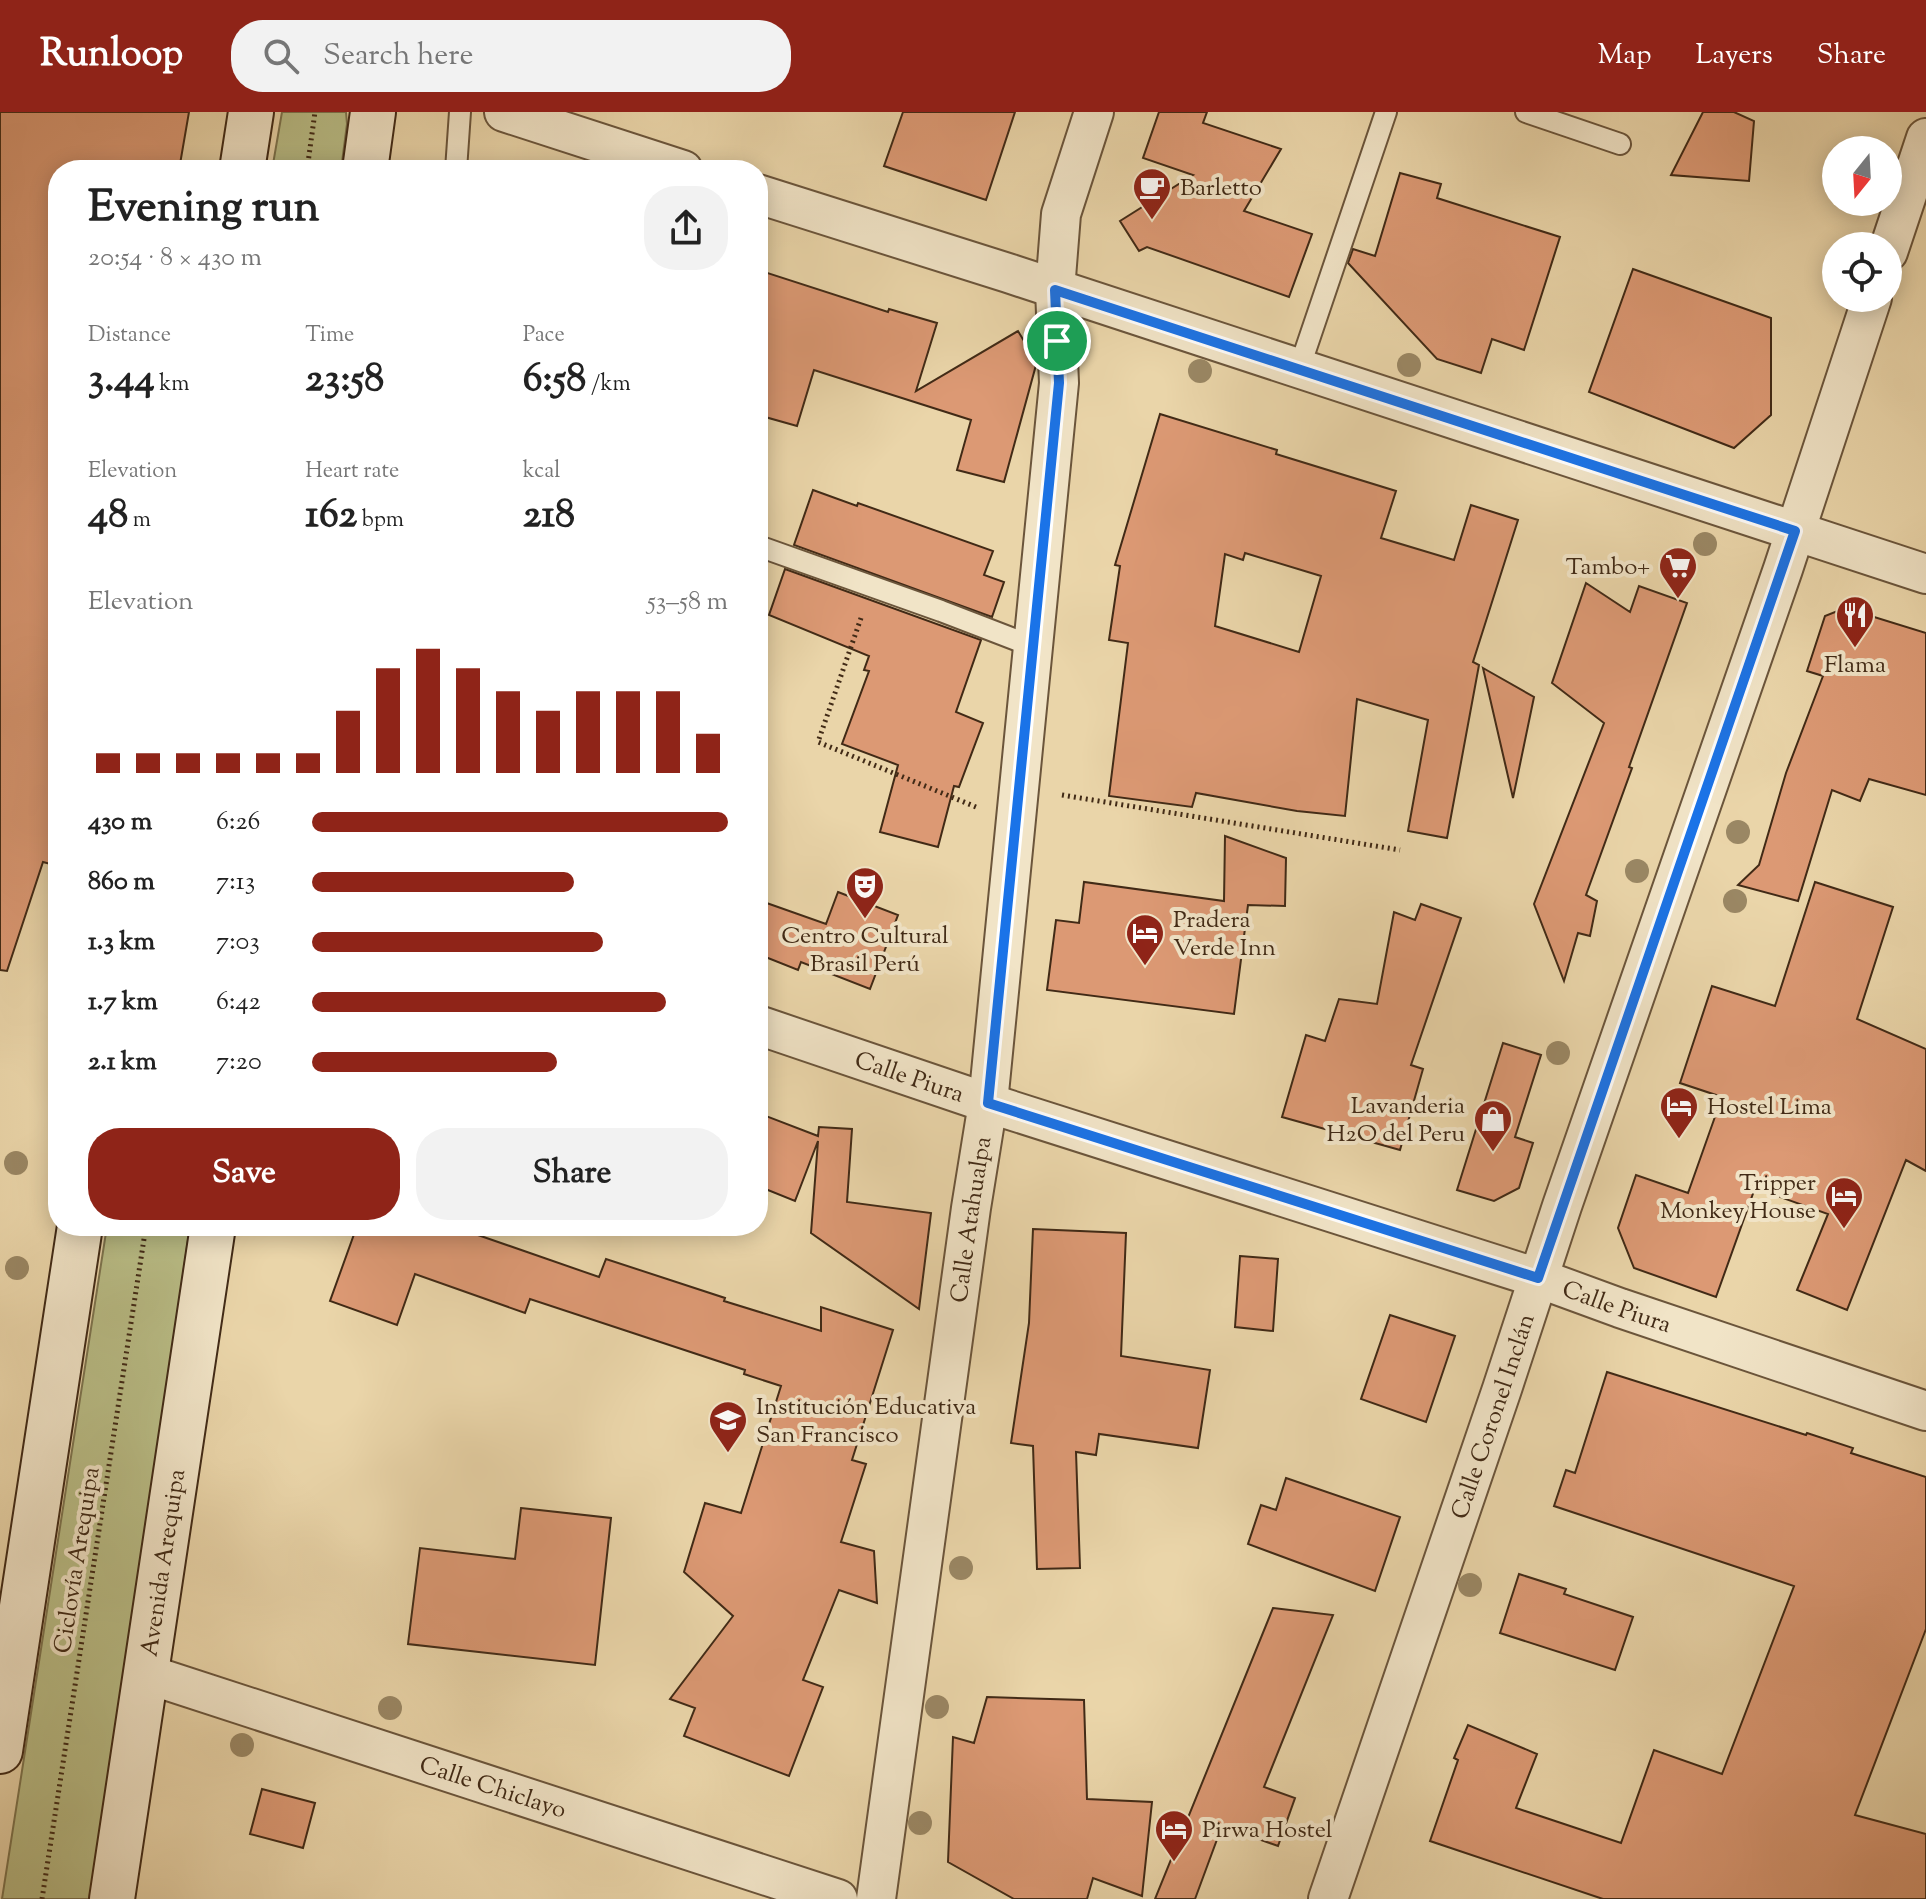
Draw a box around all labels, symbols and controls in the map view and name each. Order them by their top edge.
search box [231,20,791,92]
text: Runloop [40,29,183,83]
icon: search [259,34,303,78]
text: Search here [323,35,474,78]
text: Map [1598,36,1651,76]
text: Layers [1695,36,1773,76]
text: Share [1817,36,1886,76]
north arrow [1822,136,1902,216]
map controls [1822,136,1902,312]
cafe icon: Barletto [1131,166,1173,221]
place label: Barletto [1180,172,1262,206]
text: Evening run [88,178,320,241]
button: share [644,186,728,270]
button: locate [1822,232,1902,312]
text: 20:54 · 8 × 430 m [88,240,262,277]
pin [1023,307,1091,375]
icon: arrive [1035,319,1079,363]
text: Distance [88,320,171,352]
text: Time [305,320,354,352]
text: Pace [523,320,565,352]
text: 3.44 [88,352,155,409]
text: 23:58 [305,352,384,409]
text: 6:58 [523,352,586,409]
text: km [155,369,189,401]
text: /km [586,369,631,401]
text: Elevation [88,456,177,488]
text: Heart rate [305,456,399,488]
text: kcal [523,456,560,488]
text: 48 [88,488,128,545]
text: 162 [305,488,357,545]
text: 218 [523,488,575,545]
text: m [128,505,151,537]
text: bpm [357,505,404,537]
supermarket icon: Tambo+ [1657,545,1699,600]
place label: Tambo+ [1566,551,1650,585]
text: Elevation [88,584,193,621]
text: 53–58 m [647,584,728,621]
restaurant icon: Flama [1834,594,1876,649]
place label: Flama [1824,649,1886,683]
text: 430 m [88,804,152,841]
text: 6:26 [216,804,261,841]
text: 860 m [88,864,155,901]
text: 7:13 [216,864,255,901]
theatre icon: Centro Cultural Brasil Perú [844,865,886,920]
place label: Pradera Verde Inn [1173,904,1276,966]
hotel icon: Pradera Verde Inn [1124,912,1166,967]
place label: Centro Cultural Brasil Perú [781,920,949,982]
text: 1.3 km [88,924,155,961]
text: 7:03 [216,924,260,961]
text: 1.7 km [88,984,158,1021]
text: 6:42 [216,984,261,1021]
text: 2.1 km [88,1044,157,1081]
text: 7:20 [216,1044,262,1081]
street label: Calle Piura [850,1044,968,1113]
hotel icon: Hostel Lima [1658,1085,1700,1140]
place label: Lavanderia H2O del Peru [1326,1090,1465,1152]
place label: Hostel Lima [1707,1091,1832,1125]
shop icon: Lavanderia H2O del Peru [1472,1098,1514,1153]
button: Save [88,1128,400,1220]
button: Share [416,1128,728,1220]
street label: Calle Atahualpa [943,1134,1001,1305]
place label: Tripper Monkey House [1660,1167,1816,1229]
hotel icon: Tripper Monkey House [1823,1175,1865,1230]
street label: Calle Piura [1557,1273,1675,1343]
street label: Calle Coronel Inclán [1444,1310,1545,1524]
place label: Institución Educativa San Francisco [756,1391,976,1453]
school or university icon: Institución Educativa San Francisco [707,1399,749,1454]
street label: Ciclovía Arequipa [46,1465,109,1656]
street label: Avenida Arequipa [134,1467,195,1659]
street label: Calle Chiclayo [415,1749,570,1828]
hotel icon: Pirwa Hostel [1153,1808,1195,1863]
place label: Pirwa Hostel [1202,1814,1333,1848]

